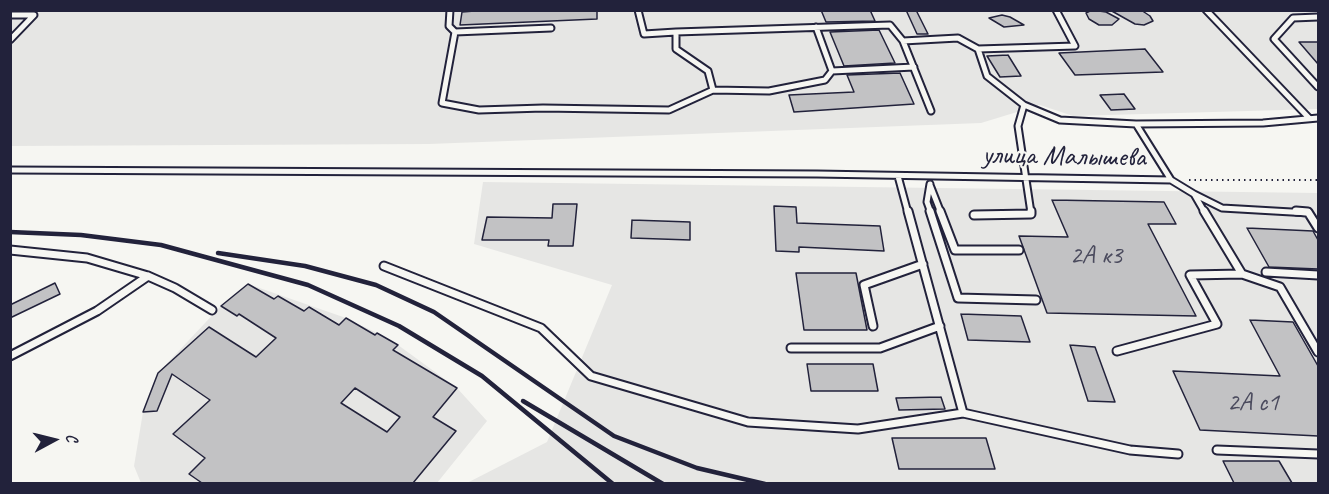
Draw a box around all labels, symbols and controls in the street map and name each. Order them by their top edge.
street label: улица Малышева [982,139,1146,175]
house number: 2А к3 [1070,240,1122,272]
house number: 2А с1 [1227,387,1279,419]
north arrow [24,410,84,470]
text: С [61,433,82,443]

